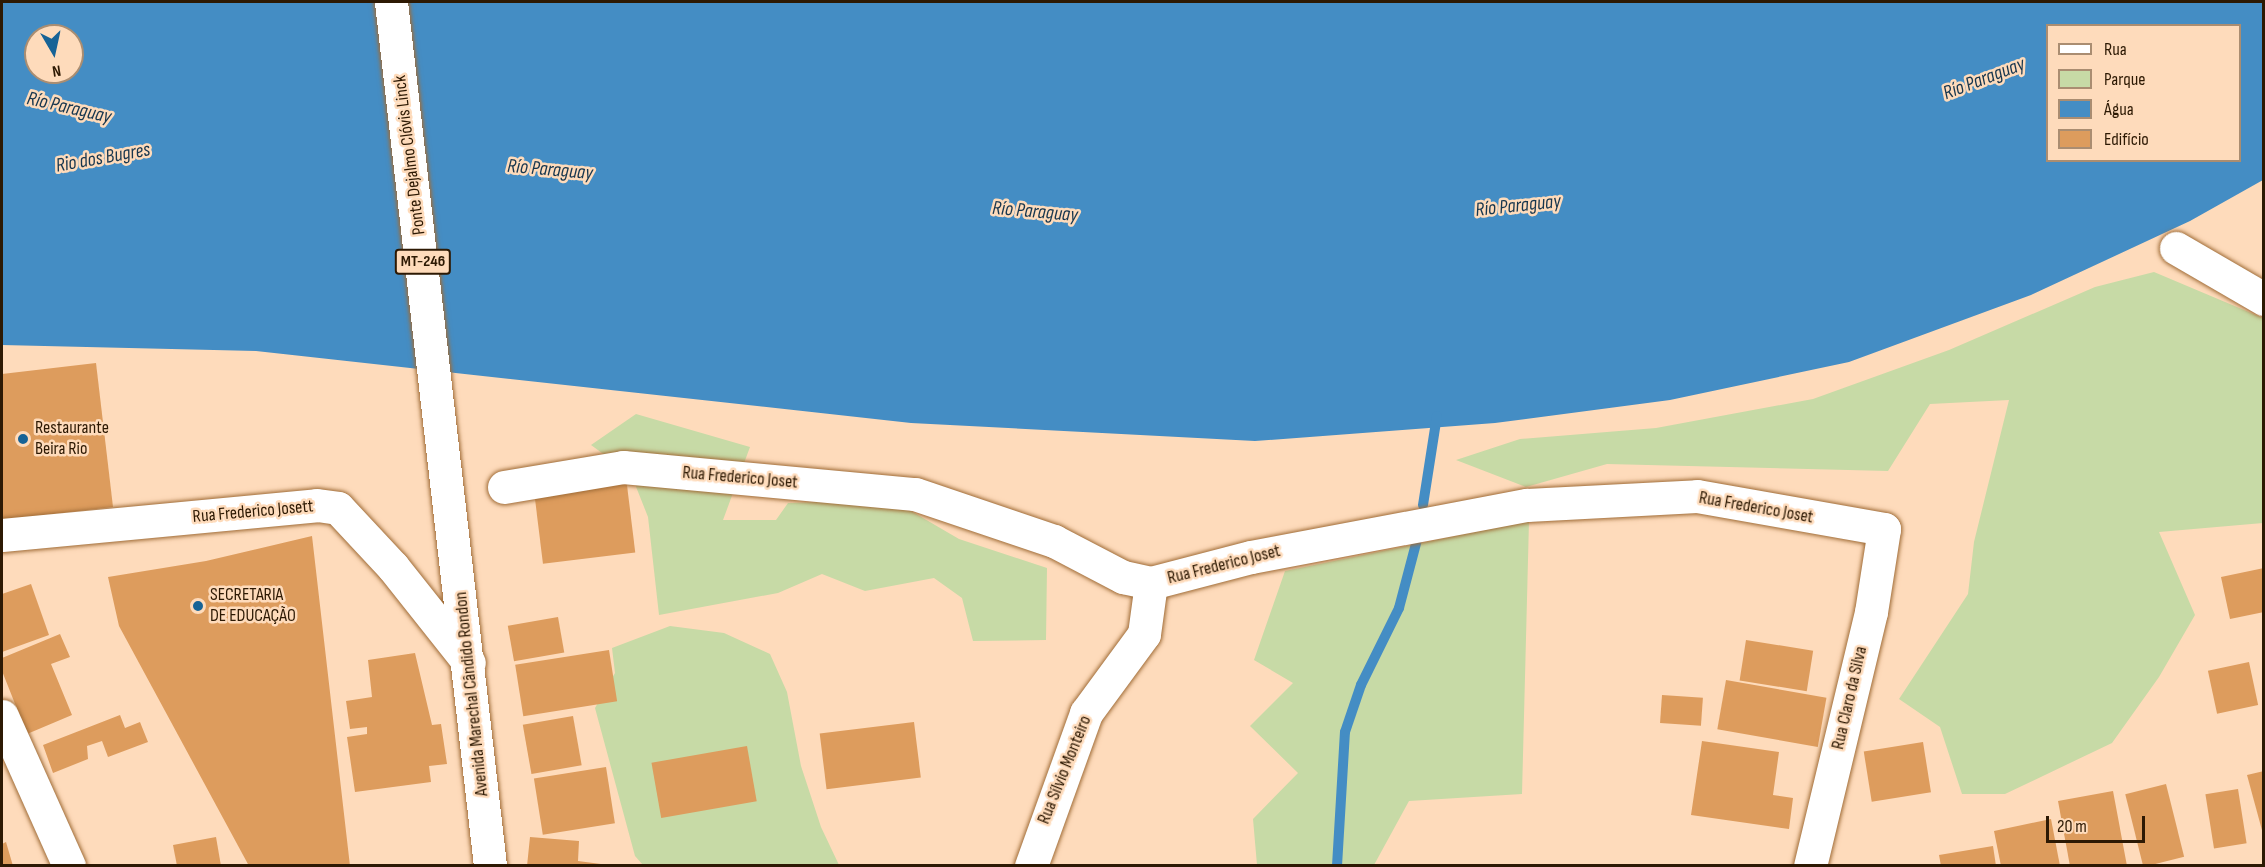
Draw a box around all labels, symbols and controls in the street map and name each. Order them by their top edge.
north arrow [24,24,84,84]
legend [2046,24,2241,162]
text: Rua [2104,39,2127,60]
water label: Río Paraguay [1940,52,2028,106]
text: N [51,60,62,80]
text: Parque [2104,69,2145,90]
street label: Ponte Dejalmo Clóvis Linck [389,74,431,236]
water label: Río Paraguay [25,87,113,129]
text: Água [2104,99,2134,120]
text: Edifício [2104,129,2149,150]
water label: Rio dos Bugres [54,138,152,178]
water label: Río Paraguay [506,154,594,186]
water label: Río Paraguay [1474,190,1562,222]
water label: Río Paraguay [991,196,1079,228]
road number: MT-246 [394,249,452,275]
place label: Restaurante Beira Rio [35,418,109,460]
marker: Restaurante Beira Rio [16,432,30,446]
street label: Rua Frederico Joset [681,462,799,494]
street label: Rua Frederico Joset [1697,487,1815,529]
street label: Rua Frederico Josett [192,496,314,528]
street label: Rua Frederico Joset [1165,541,1283,589]
place label: SECRETARIA DE EDUCAÇÃO [210,585,296,628]
street label: Avenida Marechal Cândido Rondon [451,591,493,797]
marker: SECRETARIA DE EDUCAÇÃO [191,599,205,613]
street label: Rua Claro da Silva [1828,644,1872,752]
street label: Rua Sílvio Monteiro [1033,713,1097,827]
scale bar [2049,804,2148,842]
text: 20 m [2057,816,2087,837]

